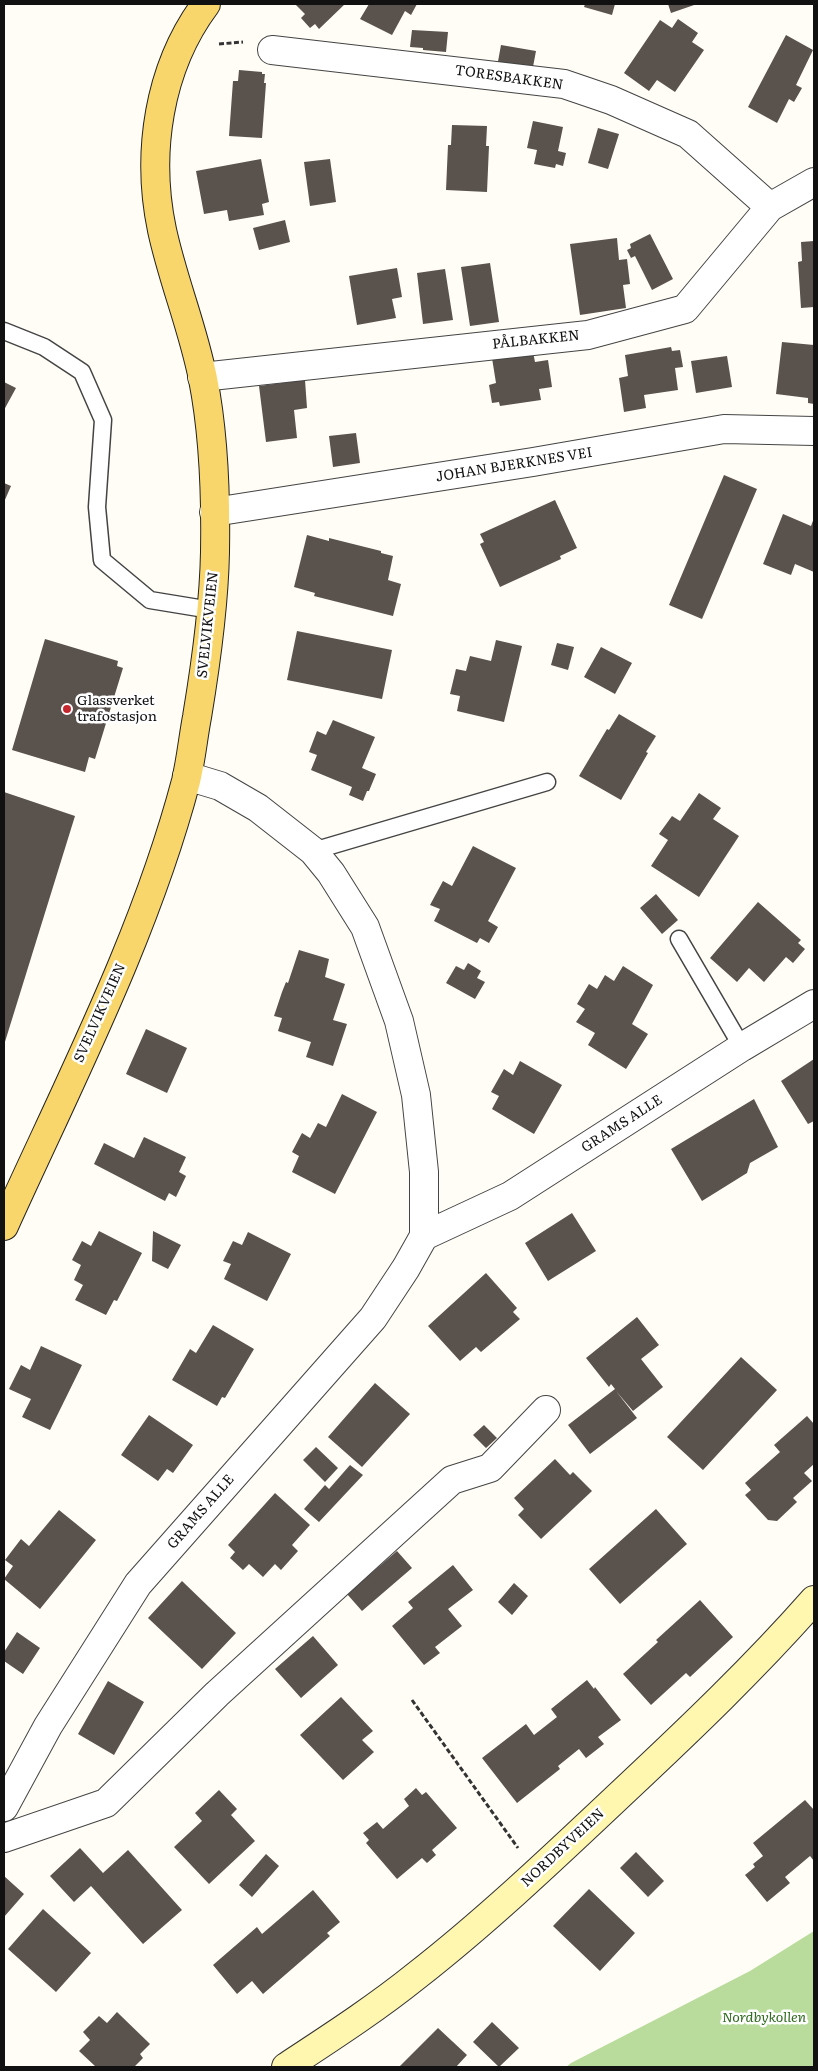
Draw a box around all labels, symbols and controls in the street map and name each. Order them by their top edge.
street label: TORESBAKKEN [454,62,564,94]
street label: PÅLBAKKEN [491,327,581,353]
street label: JOHAN BJERKNES VEI [435,444,593,486]
street label: SVELVIKVEIEN [194,571,222,679]
place label: Glassverket trafostasjon [77,693,157,726]
marker: Glassverket trafostasjon [61,703,73,715]
street label: SVELVIKVEIEN [71,961,129,1065]
street label: GRAMS ALLE [578,1092,666,1156]
street label: GRAMS ALLE [164,1471,238,1553]
street label: NORDBYVEIEN [518,1805,608,1891]
park label: Nordbykollen [722,2010,806,2026]

